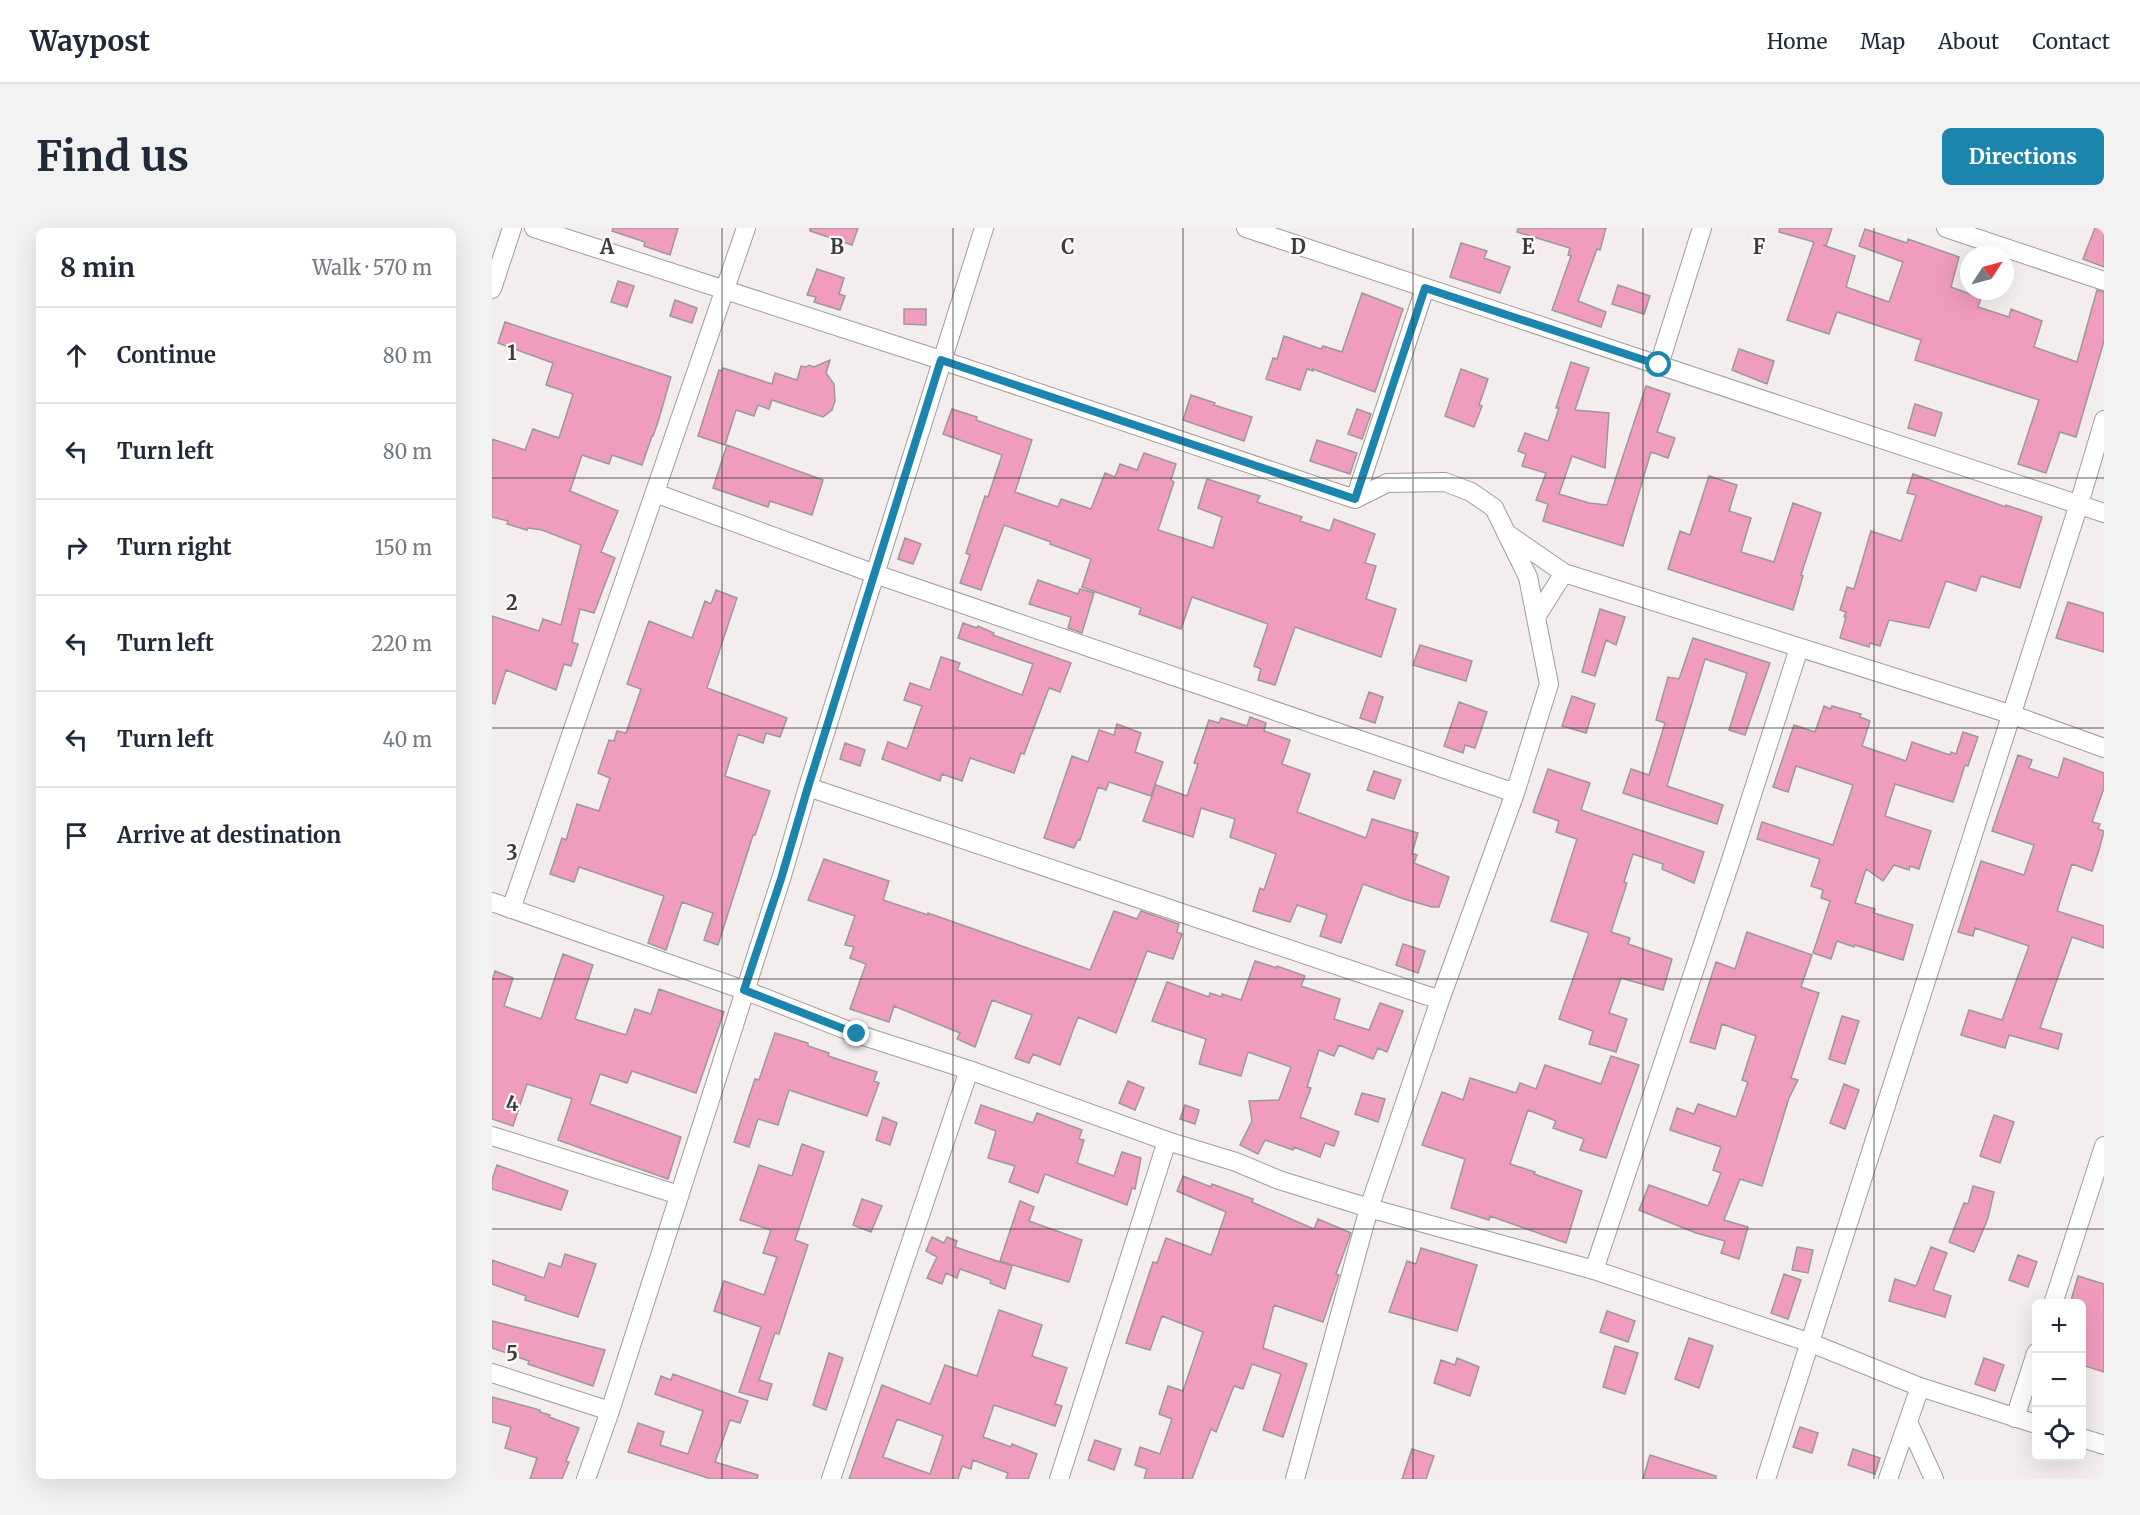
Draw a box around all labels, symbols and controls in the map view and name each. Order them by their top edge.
text: Waypost [30,23,150,59]
text: Home [1767,28,1827,55]
text: Map [1860,28,1905,55]
text: About [1938,28,1999,55]
text: Contact [2032,28,2110,55]
button: Directions [1942,128,2104,185]
text: Find us [36,130,189,182]
text: A [599,234,615,259]
text: B [830,234,844,259]
text: C [1061,234,1075,259]
text: D [1290,234,1306,259]
text: E [1521,234,1535,259]
text: F [1753,234,1766,259]
north arrow [1960,246,2014,300]
text: 8 min [60,251,135,284]
text: Walk · 570 m [312,255,432,280]
icon: ahead [60,339,93,372]
text: 1 [507,340,517,365]
text: Continue [117,341,216,369]
text: 80 m [383,343,432,368]
route start [1645,351,1671,377]
icon: left [60,435,93,468]
text: Turn left [117,437,214,465]
text: 80 m [383,439,432,464]
icon: right [60,531,93,564]
text: Turn right [117,533,231,561]
text: 150 m [375,535,432,560]
text: 2 [506,590,518,615]
icon: left [60,627,93,660]
text: Turn left [117,629,214,657]
text: 220 m [372,631,432,656]
icon: left [60,723,93,756]
text: Turn left [117,725,214,753]
text: 40 m [382,727,432,752]
icon: arrive [60,819,93,852]
text: Arrive at destination [117,821,341,849]
text: 3 [506,840,518,865]
route end [843,1020,869,1046]
text: 4 [506,1091,519,1116]
map controls [2032,1299,2086,1461]
button: + [2032,1299,2086,1353]
text: 5 [506,1341,518,1366]
button: − [2032,1353,2086,1407]
button: locate [2032,1407,2086,1461]

